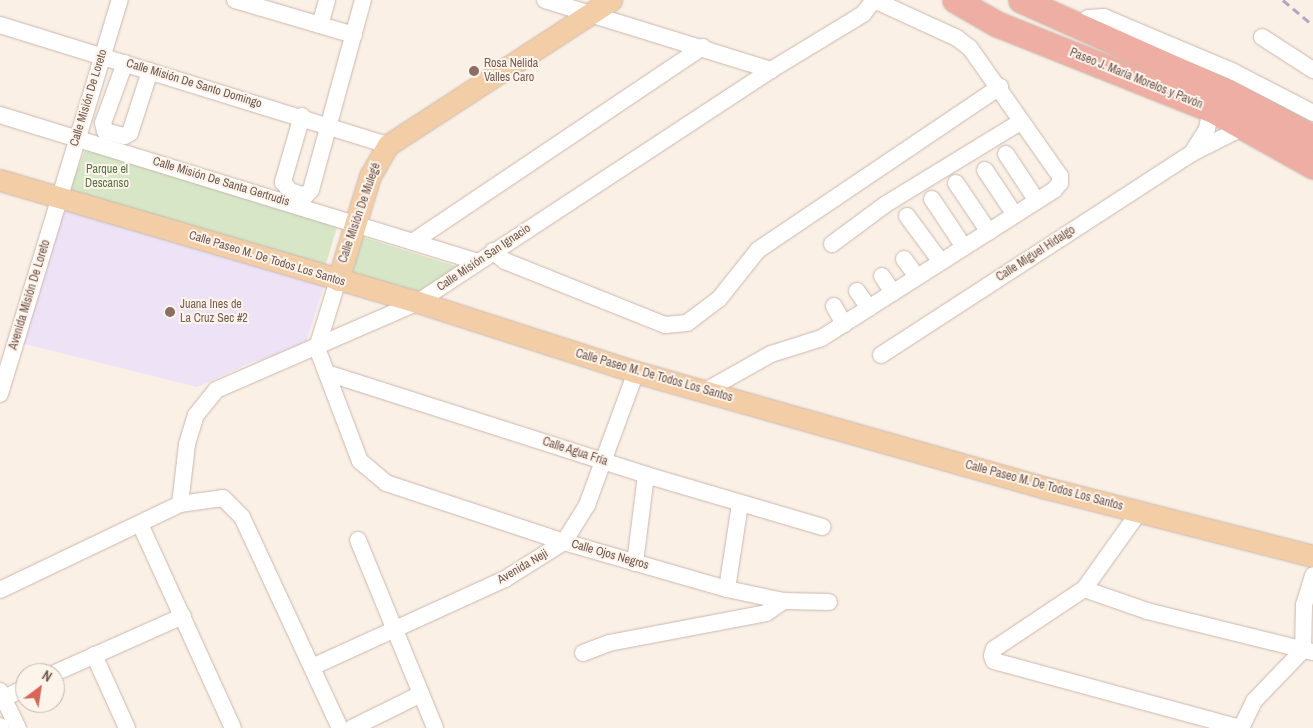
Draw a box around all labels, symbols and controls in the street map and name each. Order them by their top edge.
street label: Paseo J. María Morelos y Pavón [1067,46,1205,112]
street label: Calle Misión De Loreto [67,48,111,148]
street label: Calle Misión De Santo Domingo [124,56,264,112]
place label: Rosa Nelida Valles Caro [484,57,538,85]
marker: Rosa Nelida Valles Caro [468,65,480,77]
street label: Calle Misión De Santa Gertrudis [151,154,291,210]
street label: Calle Misión De Mulegé [336,161,384,265]
park label: Parque el Descanso [85,163,129,191]
street label: Calle Misión San Ignacio [434,221,534,295]
street label: Calle Miguel Hidalgo [994,223,1078,285]
street label: Calle Paseo M. De Todos Los Santos [187,228,347,290]
street label: Avenida Misión De Loreto [6,238,54,352]
place label: Juana Ines de La Cruz Sec #2 [180,298,248,326]
marker: Juana Ines de La Cruz Sec #2 [164,306,176,318]
street label: Calle Paseo M. De Todos Los Santos [574,347,734,405]
street label: Calle Agua Fría [540,435,610,469]
street label: Calle Paseo M. De Todos Los Santos [963,458,1125,514]
street label: Calle Ojos Negros [570,537,650,573]
street label: Avenida Neji [495,547,551,587]
north arrow [15,663,65,713]
text: N [39,666,55,686]

